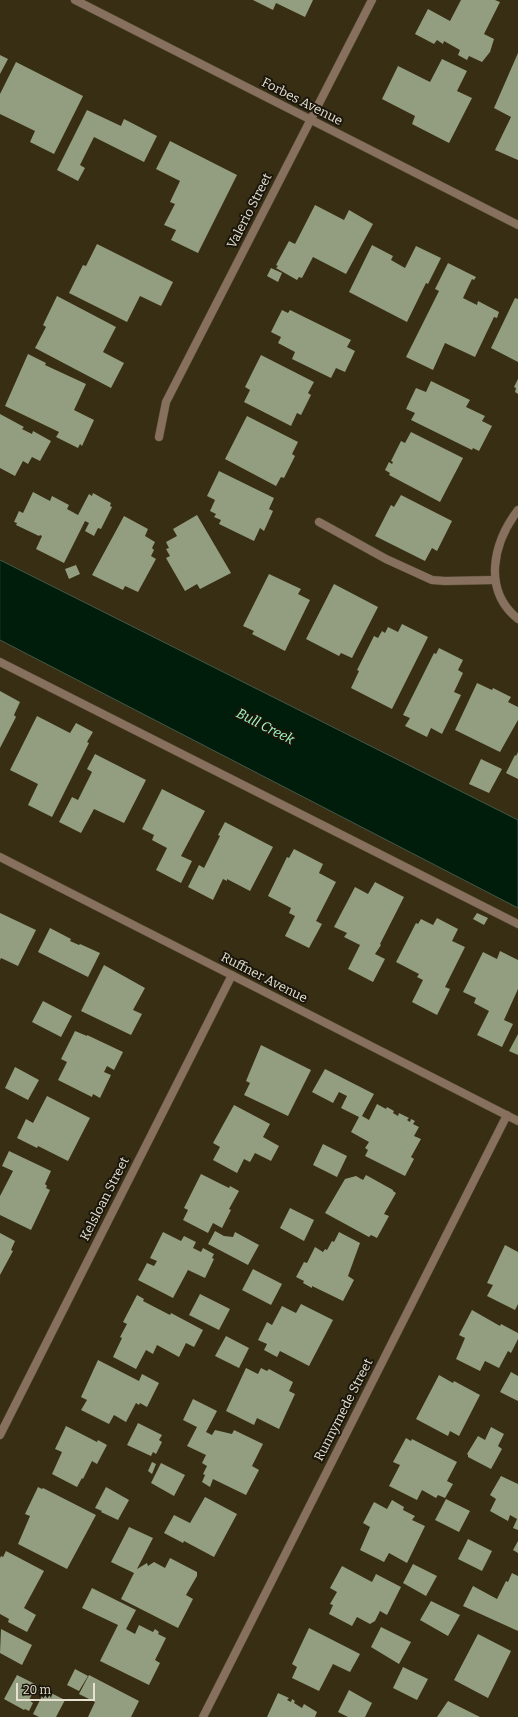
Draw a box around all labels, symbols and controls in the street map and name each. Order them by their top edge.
street label: Forbes Avenue [259,75,345,129]
street label: Valerio Street [224,171,276,251]
water label: Bull Creek [233,705,297,749]
street label: Ruffner Avenue [218,950,310,1006]
street label: Kelsloan Street [77,1155,133,1243]
street label: Runnymede Street [311,1356,377,1464]
scale bar [18,1675,97,1701]
text: 20 m [23,1683,51,1697]

